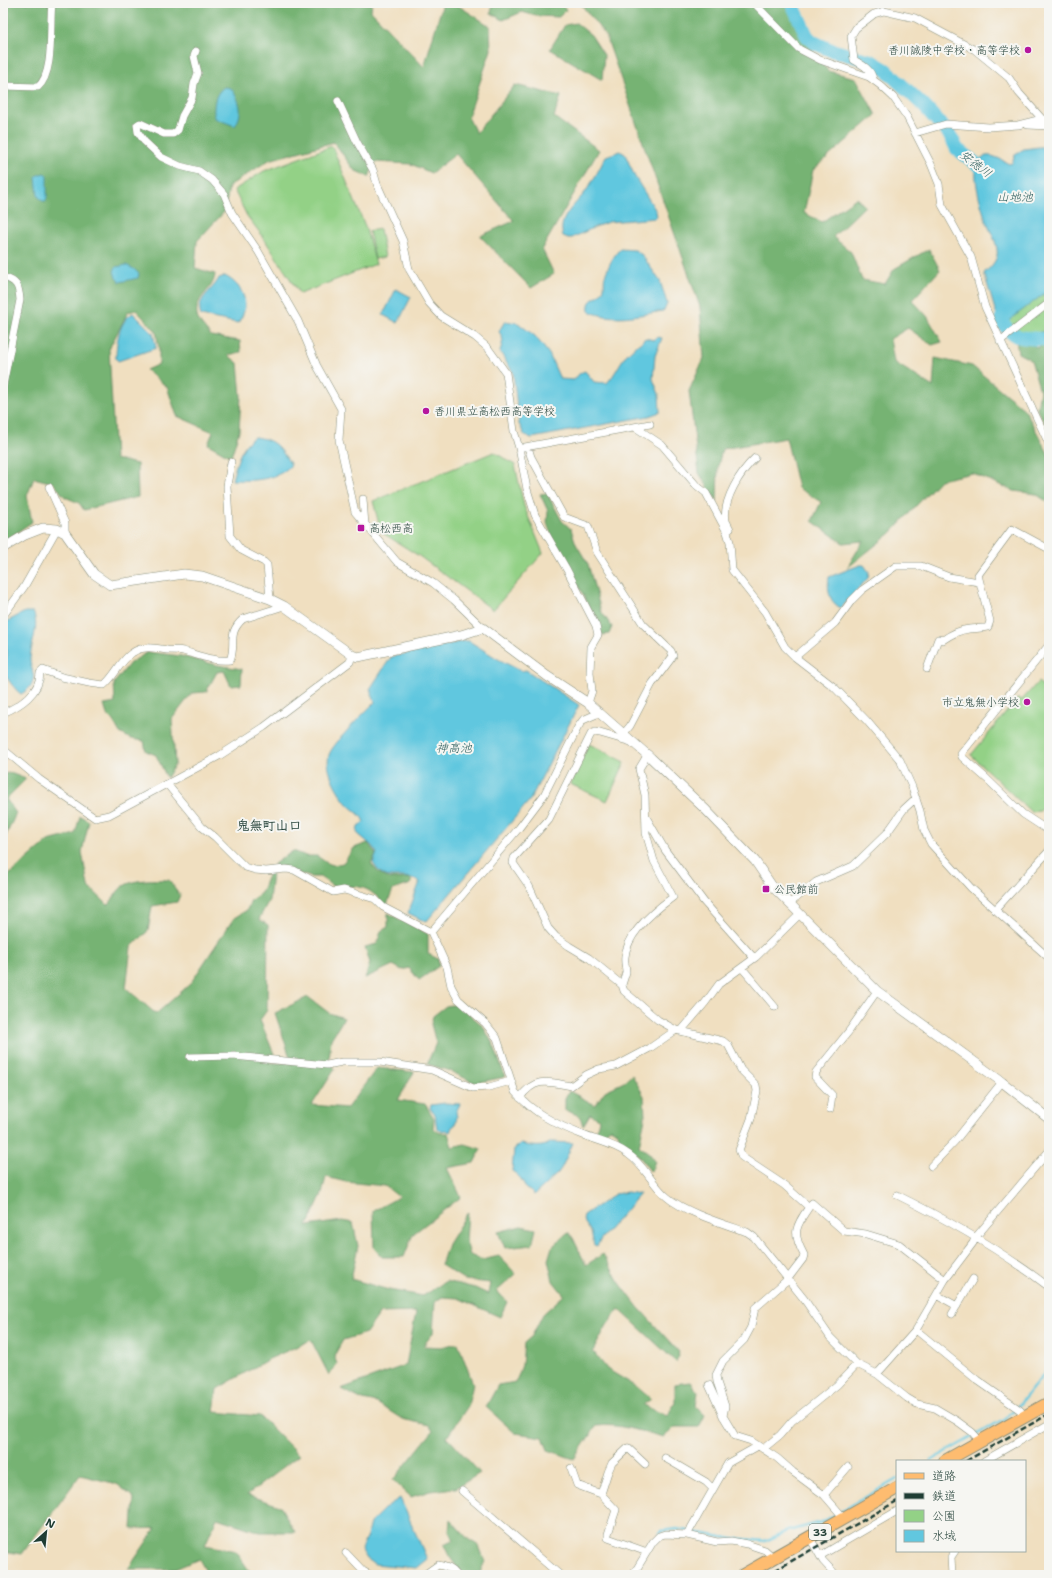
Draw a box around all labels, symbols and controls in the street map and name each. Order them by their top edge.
place label: 香川誠陵中学校・高等学校 [888,43,1020,58]
marker: 香川誠陵中学校・高等学校 [1023,45,1033,55]
water label: 安徳川 [957,147,995,181]
water label: 山地池 [997,189,1034,205]
place label: 香川県立高松西高等学校 [434,404,555,419]
marker: 香川県立高松西高等学校 [421,406,431,416]
place label: 高松西高 [369,521,413,536]
marker: 高松西高 [356,523,366,533]
place label: 市立鬼無小学校 [942,695,1019,710]
marker: 市立鬼無小学校 [1022,697,1032,707]
water label: 神高池 [436,740,473,756]
district label: 鬼無町山口 [236,817,302,834]
place label: 公民館前 [774,882,818,897]
marker: 公民館前 [761,884,771,894]
legend [896,1460,1026,1552]
text: 道路 [932,1468,956,1484]
text: 鉄道 [932,1488,956,1504]
text: 公園 [932,1508,956,1524]
north arrow [26,1512,66,1552]
text: N [43,1515,58,1532]
road number: 33 [809,1524,831,1540]
text: 水域 [932,1528,956,1544]

